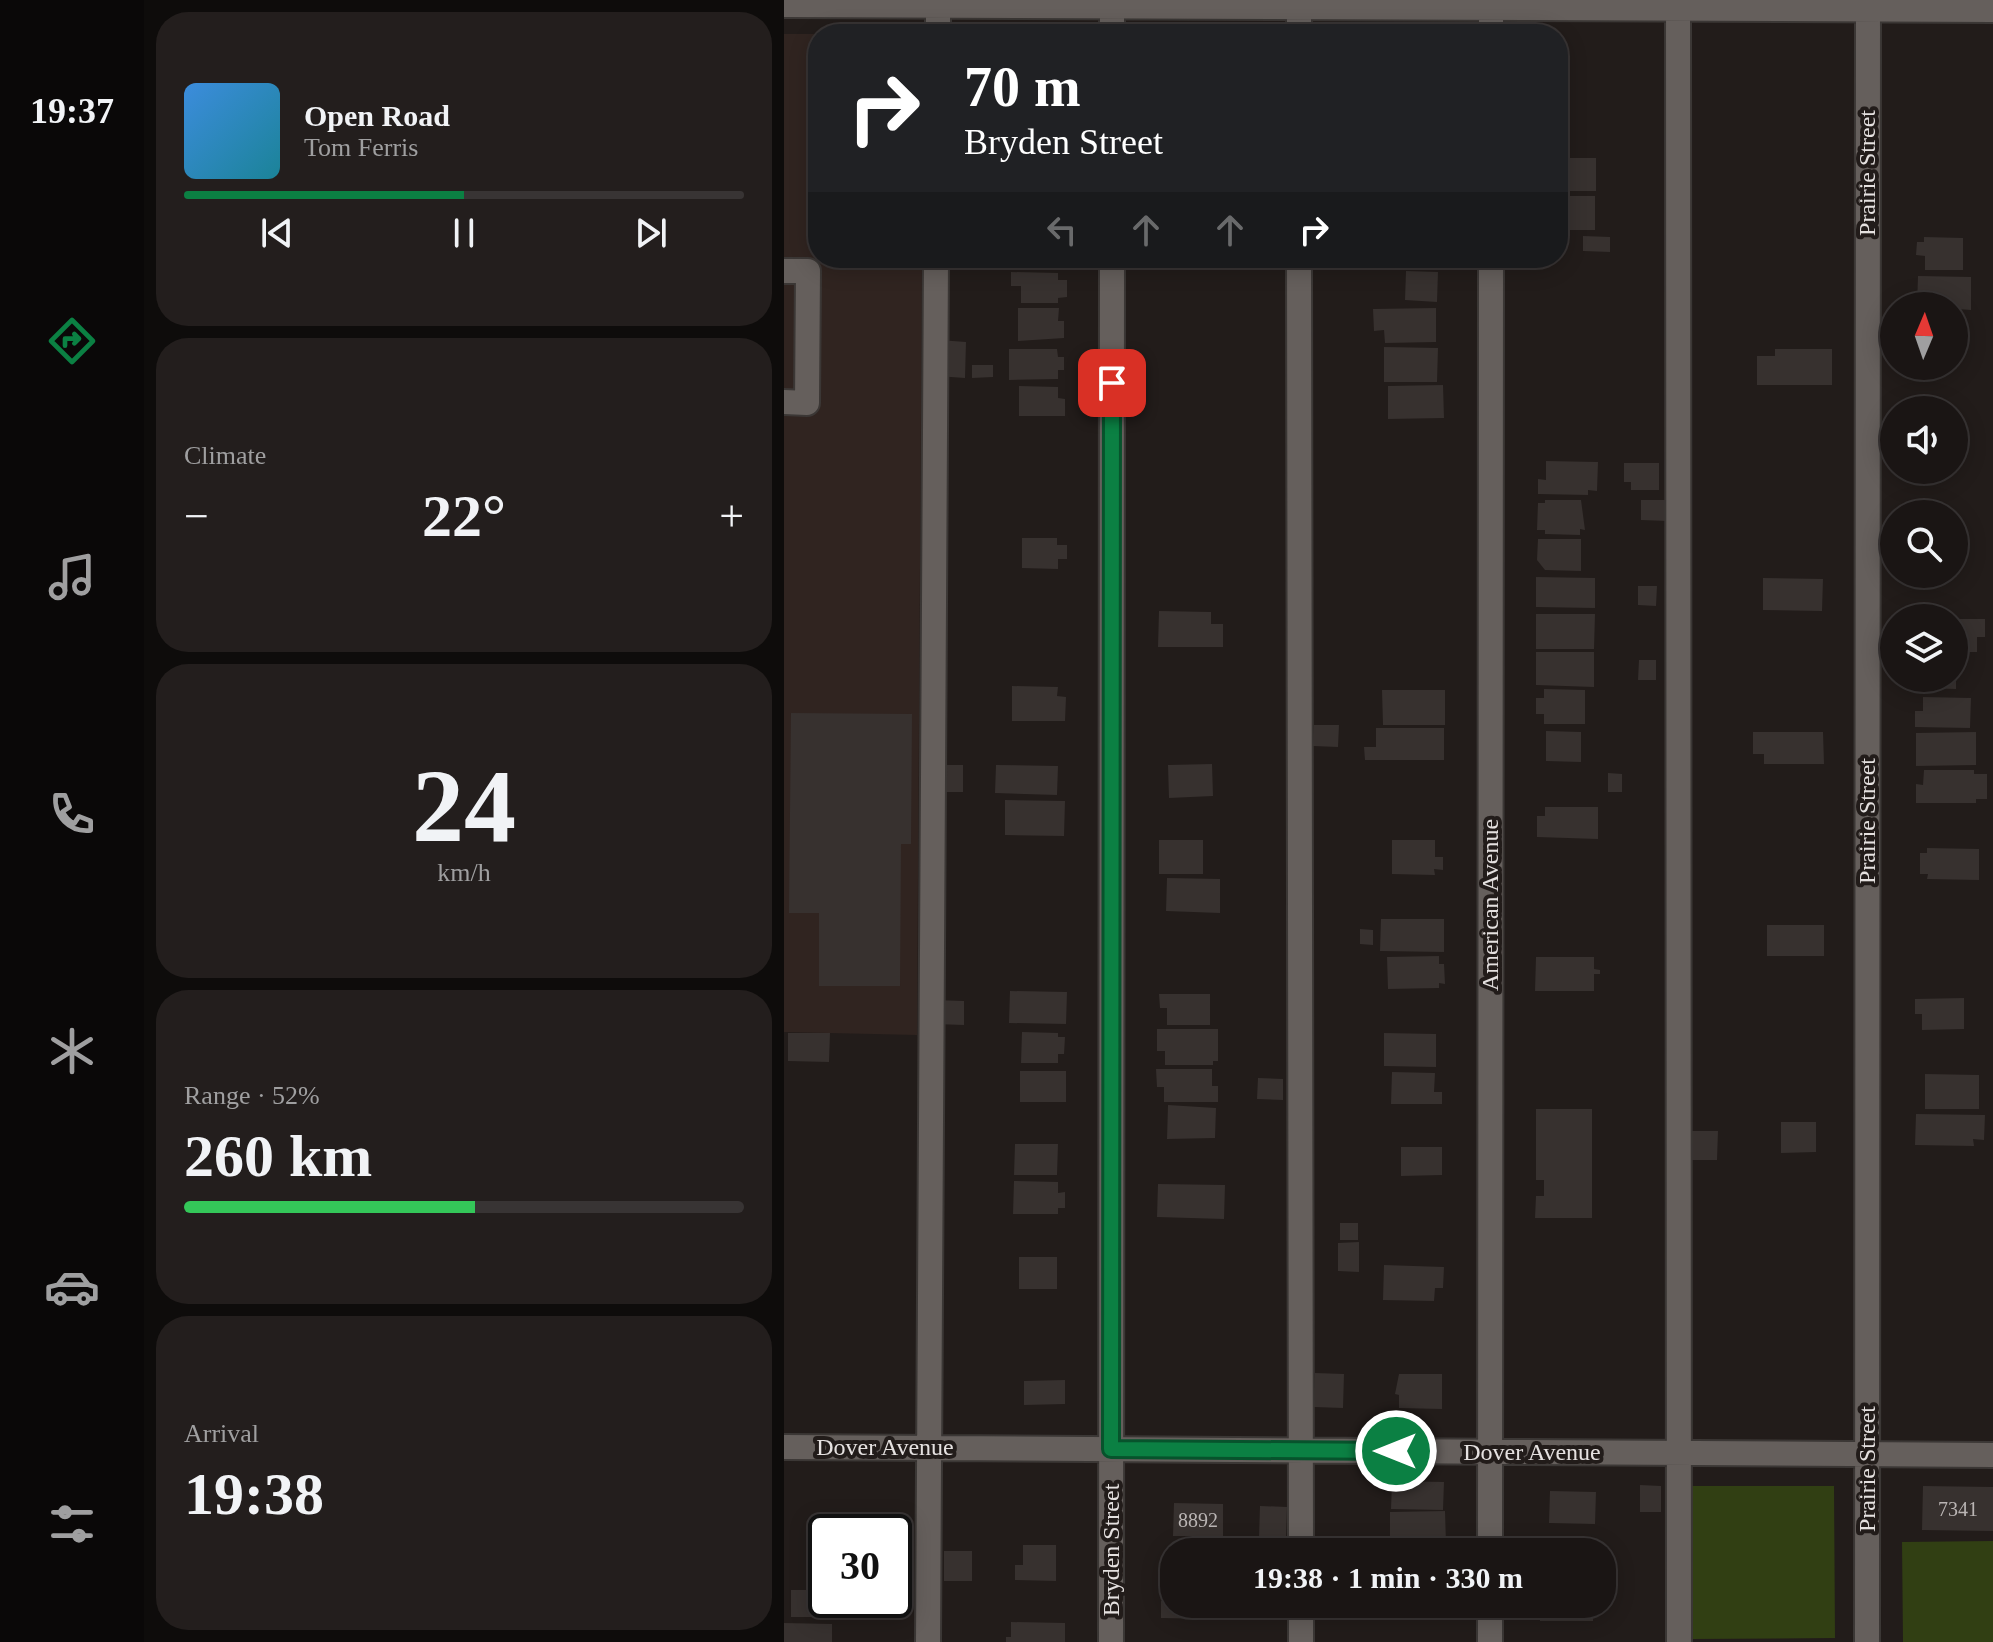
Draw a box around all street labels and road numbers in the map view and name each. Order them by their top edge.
street label: Prairie Street [1854,110,1880,236]
street label: Prairie Street [1854,758,1880,884]
street label: American Avenue [1477,819,1503,991]
street label: Prairie Street [1854,1406,1880,1532]
street label: Dover Avenue [816,1434,954,1460]
street label: Dover Avenue [1463,1439,1601,1465]
street label: Bryden Street [1098,1483,1124,1616]

